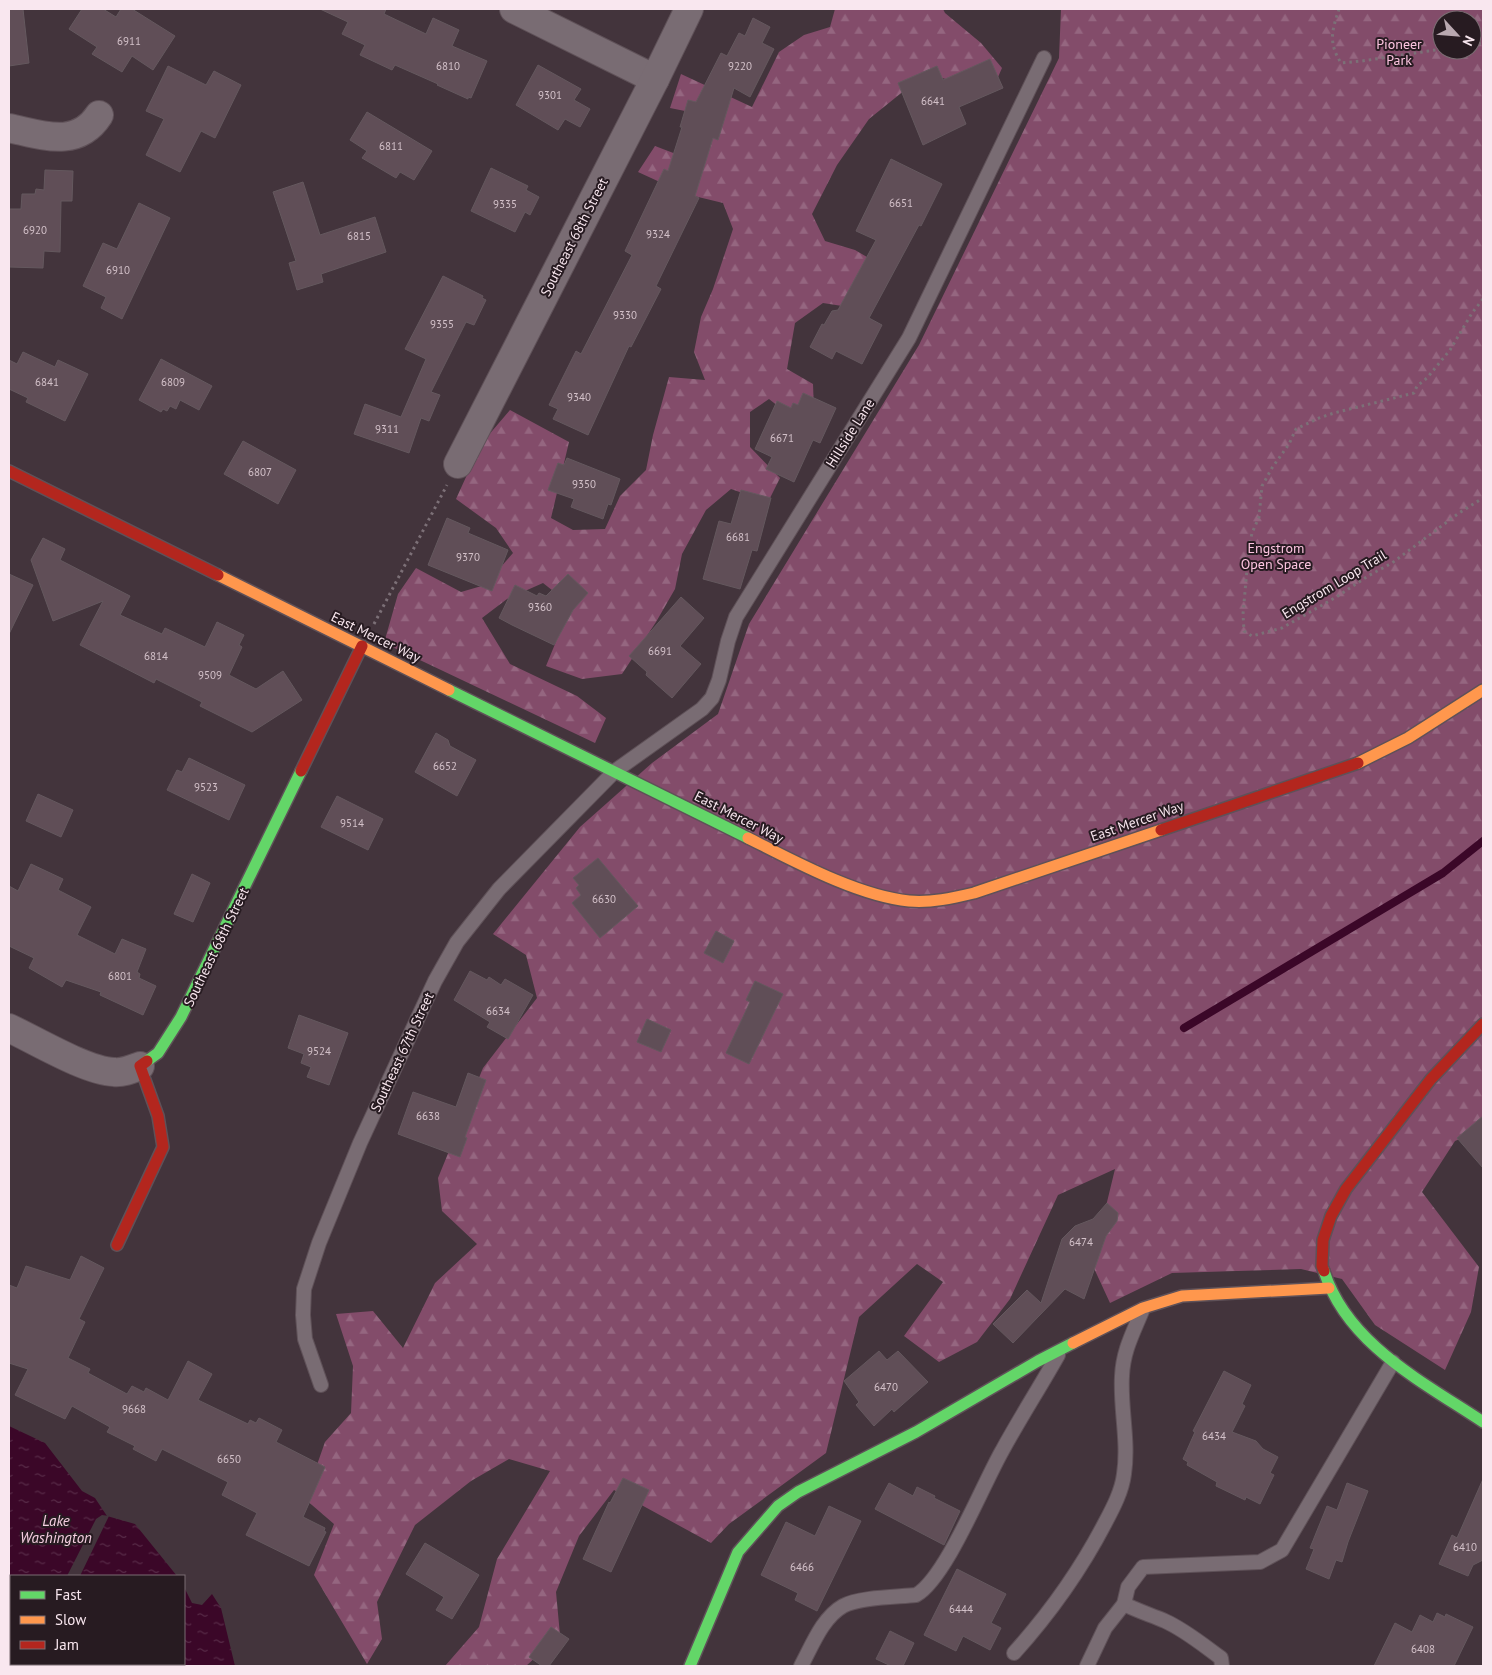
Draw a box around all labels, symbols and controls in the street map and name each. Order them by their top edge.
north arrow [1432,10,1482,60]
text: N [1459,33,1479,49]
house number: 6911 [117,34,141,48]
park label: Pioneer Park [1376,35,1422,69]
house number: 6810 [436,59,460,73]
house number: 9220 [728,59,752,73]
house number: 9301 [538,88,562,102]
house number: 6641 [921,94,945,108]
house number: 6811 [379,139,403,153]
street label: Southeast 68th Street [536,175,612,299]
house number: 6651 [889,196,913,210]
house number: 9335 [493,197,517,211]
house number: 6920 [23,223,47,237]
house number: 9324 [646,227,670,241]
house number: 6815 [347,229,371,243]
house number: 6910 [106,263,130,277]
house number: 9330 [613,308,637,322]
house number: 9355 [430,317,454,331]
house number: 6841 [35,375,59,389]
house number: 6809 [161,375,185,389]
house number: 9340 [567,390,591,404]
street label: Hillside Lane [822,395,878,471]
house number: 9311 [375,422,399,436]
house number: 6671 [770,431,794,445]
house number: 6807 [248,465,272,479]
house number: 9350 [572,477,596,491]
house number: 6681 [726,530,750,544]
park label: Engstrom Open Space [1241,539,1311,573]
street label: Engstrom Loop Trail [1278,546,1390,622]
house number: 9370 [456,550,480,564]
house number: 9360 [528,600,552,614]
street label: East Mercer Way [328,608,424,667]
house number: 6691 [648,644,672,658]
house number: 6814 [144,649,168,663]
house number: 9509 [198,668,222,682]
house number: 6652 [433,759,457,773]
house number: 9523 [194,780,218,794]
street label: East Mercer Way [691,787,787,847]
street label: East Mercer Way [1088,796,1187,845]
house number: 9514 [340,816,364,830]
street label: Southeast 68th Street [179,884,253,1010]
house number: 6630 [592,892,616,906]
house number: 6801 [108,969,132,983]
street label: Southeast 67th Street [366,989,438,1115]
house number: 6634 [486,1004,510,1018]
house number: 9524 [307,1044,331,1058]
house number: 6638 [416,1109,440,1123]
house number: 6474 [1069,1235,1093,1249]
house number: 6470 [874,1380,898,1394]
house number: 9668 [122,1402,146,1416]
house number: 6434 [1202,1429,1226,1443]
house number: 6650 [217,1452,241,1466]
water label: Lake Washington [20,1511,92,1547]
house number: 6410 [1453,1540,1477,1554]
house number: 6466 [790,1560,814,1574]
legend [10,1575,185,1665]
text: Fast [55,1585,82,1604]
house number: 6444 [949,1602,973,1616]
text: Slow [55,1610,86,1629]
text: Jam [54,1635,79,1654]
house number: 6408 [1411,1642,1435,1656]

